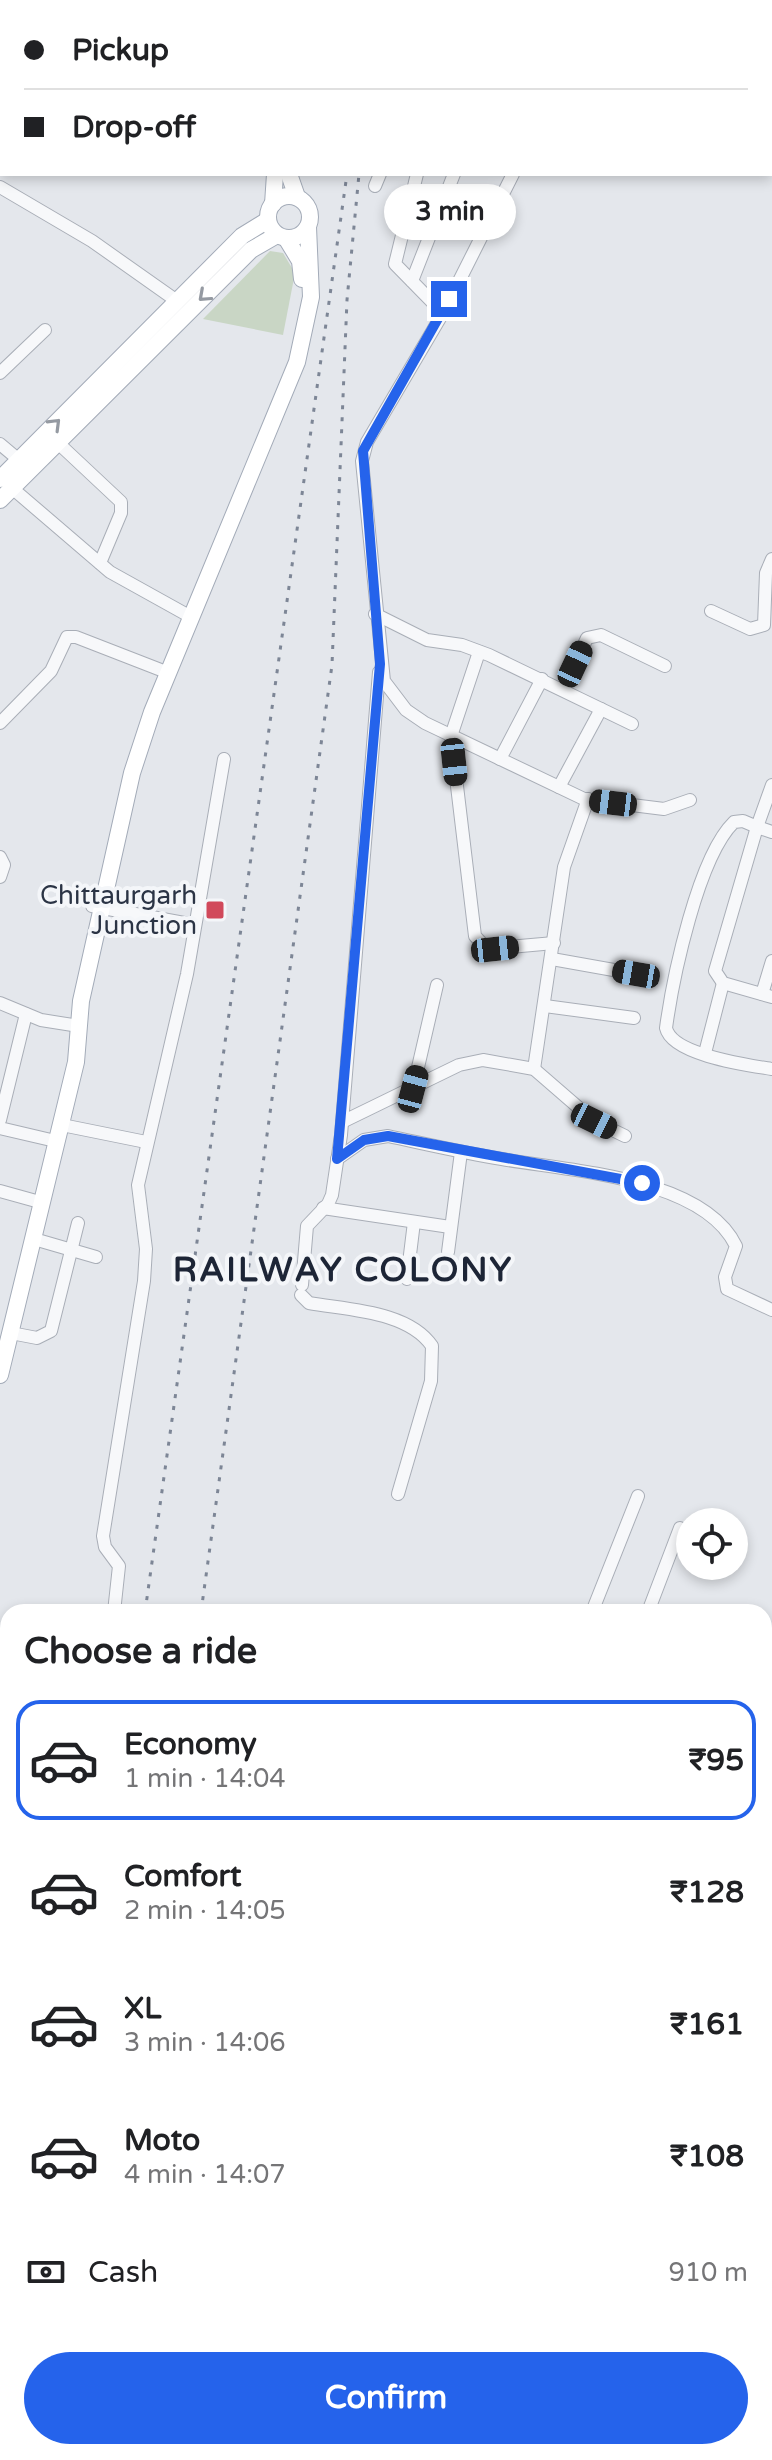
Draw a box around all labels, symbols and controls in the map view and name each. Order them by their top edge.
text: Pickup [72,32,169,69]
text: Drop-off [72,109,196,146]
callout: 3 min [383,183,515,239]
text: 3 min [415,196,485,227]
route end [431,281,467,317]
one-way arrow [199,287,214,301]
one-way arrow [46,419,60,433]
car [554,637,596,691]
car [440,737,468,787]
car [588,788,638,818]
place label: Chittaurgarh Junction [40,880,197,941]
marker: Chittaurgarh Junction [204,899,226,921]
car [470,935,520,963]
car [610,958,662,990]
car [395,1063,431,1115]
car [567,1100,621,1142]
route start [624,1165,660,1201]
district label: RAILWAY COLONY [173,1250,513,1291]
map controls [676,1508,748,1580]
button: locate [676,1508,748,1580]
text: Choose a ride [24,1630,257,1673]
icon: car [28,1724,100,1796]
text: Economy [124,1726,257,1763]
text: ₹95 [689,1742,744,1779]
text: 1 min · 14:04 [124,1763,286,1794]
icon: car [28,1856,100,1928]
text: Comfort [124,1858,242,1895]
text: ₹128 [670,1874,744,1911]
text: 2 min · 14:05 [124,1895,286,1926]
icon: car [28,1988,100,2060]
text: XL [124,1990,161,2027]
text: ₹161 [670,2006,744,2043]
text: 3 min · 14:06 [124,2027,286,2058]
icon: car [28,2120,100,2192]
text: Moto [124,2122,200,2159]
text: ₹108 [670,2138,744,2175]
text: 4 min · 14:07 [124,2159,286,2190]
icon: cash [24,2250,68,2294]
text: Cash [88,2254,158,2291]
text: 910 m [668,2257,748,2288]
button: Confirm [24,2352,748,2444]

